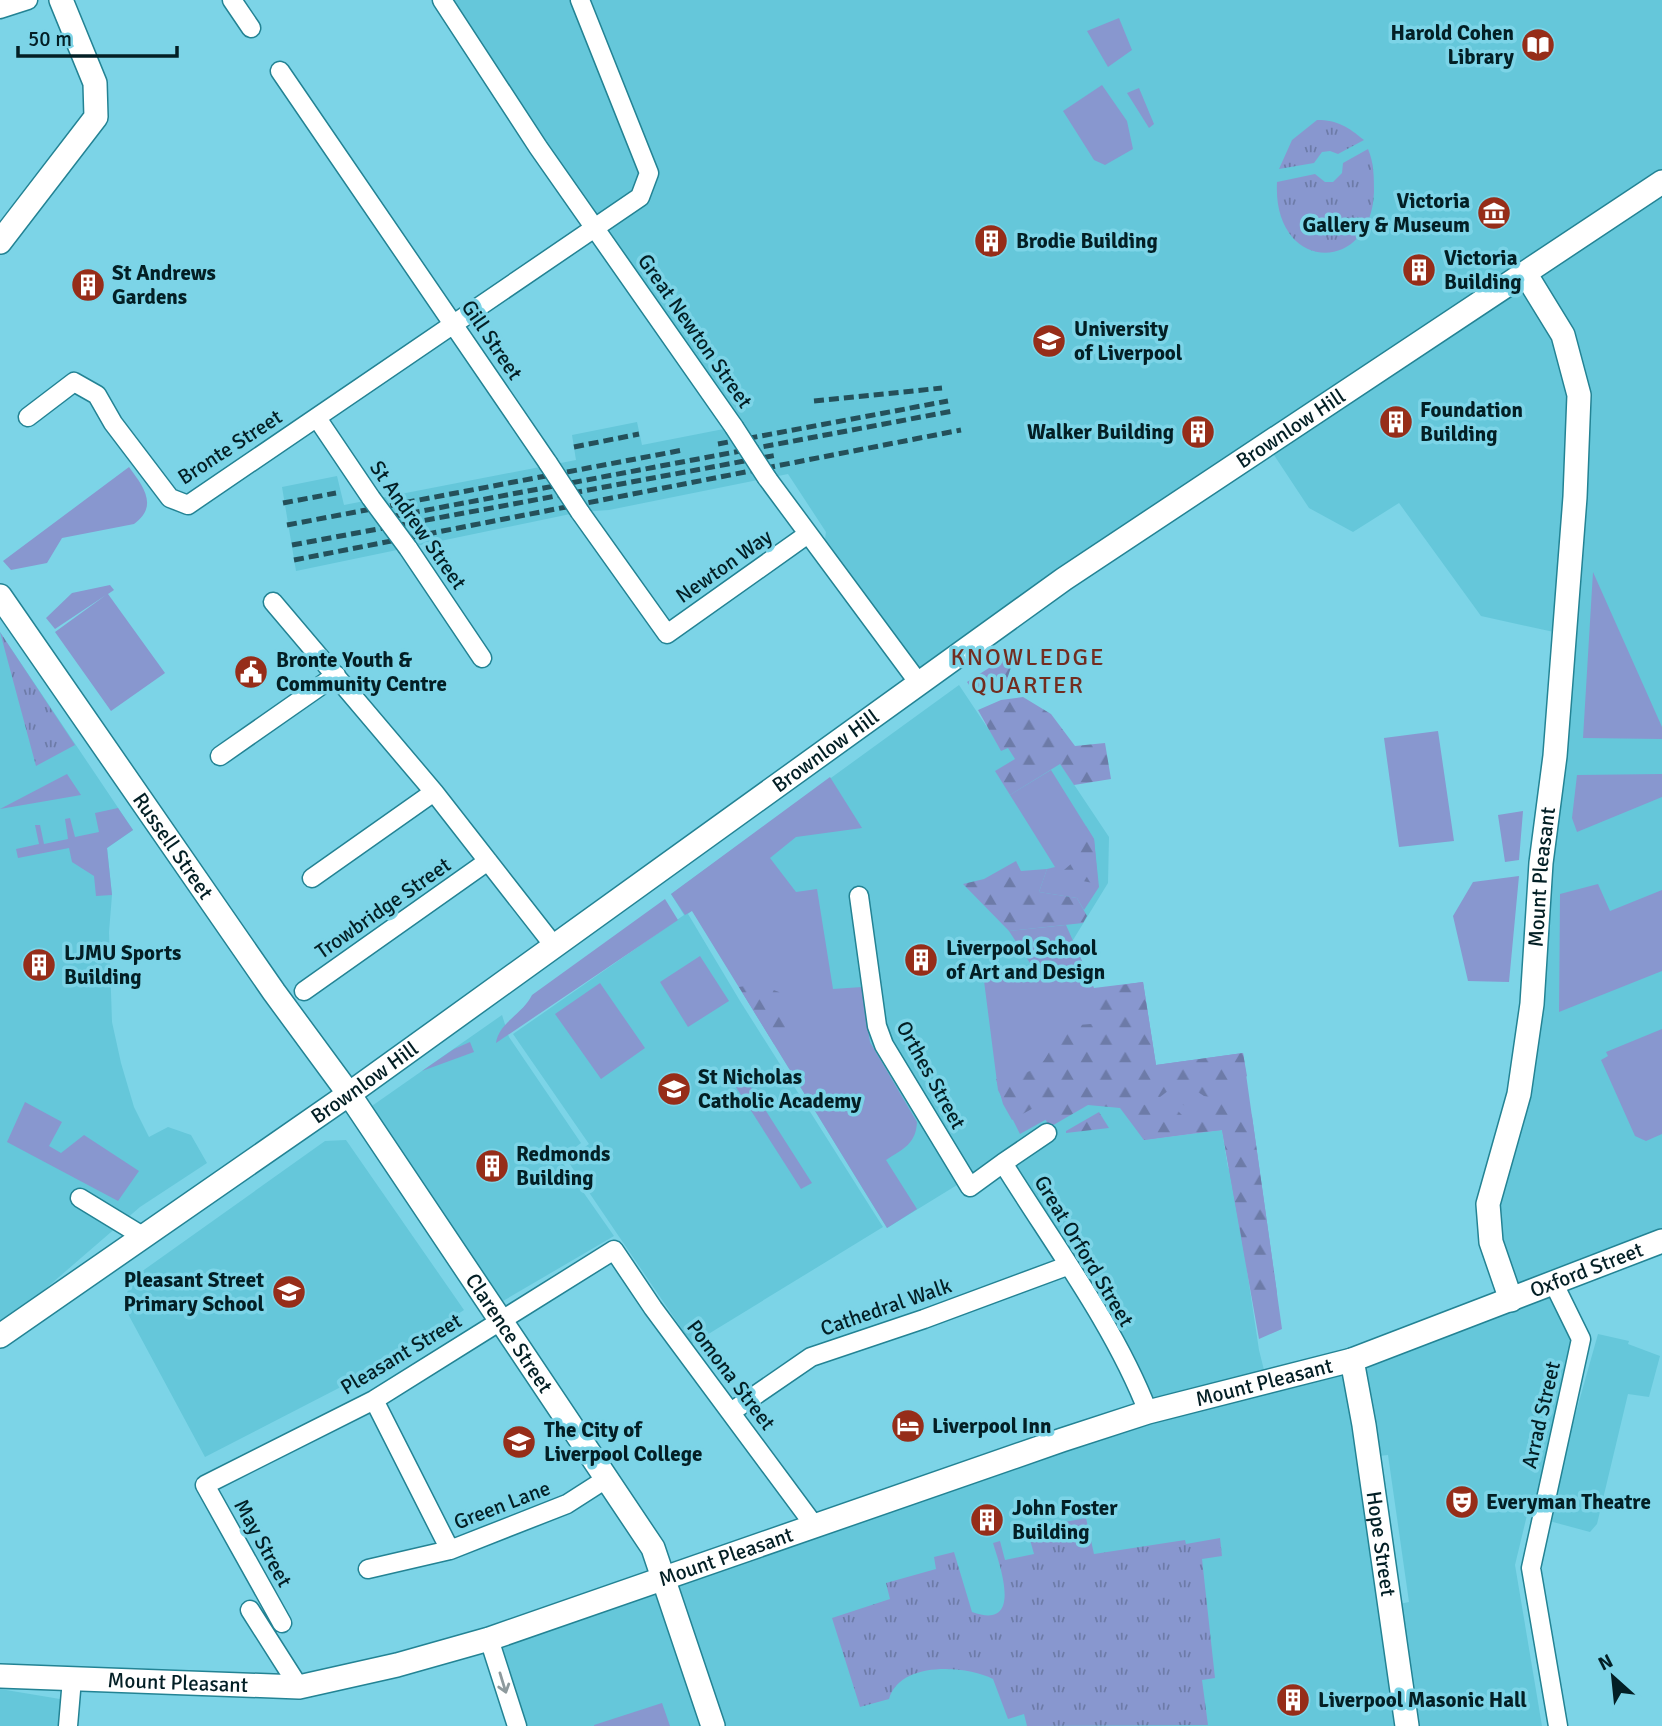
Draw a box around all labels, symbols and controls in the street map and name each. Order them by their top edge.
scale bar [18,14,177,58]
place label: Harold Cohen Library [1390,20,1515,70]
text: 50 m [28,26,72,52]
library icon: Harold Cohen Library [1519,26,1557,64]
place label: Victoria Gallery & Museum [1303,188,1470,238]
museum icon: Victoria Gallery & Museum [1475,194,1513,232]
building icon: Brodie Building [972,222,1010,260]
place label: Brodie Building [1016,228,1158,254]
place label: Victoria Building [1444,245,1521,295]
street label: Great Newton Street [632,249,758,413]
building icon: Victoria Building [1400,251,1438,289]
place label: St Andrews Gardens [112,260,216,310]
building icon: St Andrews Gardens [69,266,107,304]
street label: Gill Street [456,295,528,385]
place label: University of Liverpool [1074,316,1183,366]
school or university icon: University of Liverpool [1030,322,1068,360]
street label: Brownlow Hill [1231,383,1350,474]
place label: Foundation Building [1420,397,1523,447]
building icon: Foundation Building [1377,403,1415,441]
street label: Bronte Street [173,404,287,490]
building icon: Walker Building [1179,413,1217,451]
place label: Walker Building [1027,419,1174,445]
street label: St Andrew Street [364,456,472,594]
street label: Newton Way [671,523,777,609]
district label: KNOWLEDGE QUARTER [950,642,1106,700]
place label: Bronte Youth & Community Centre [276,647,447,697]
public building icon: Bronte Youth & Community Centre [232,653,270,691]
street label: Brownlow Hill [767,703,884,798]
street label: Russell Street [127,788,219,904]
street label: Mount Pleasant [1523,805,1561,948]
street label: Trowbridge Street [310,852,456,964]
place label: Liverpool School of Art and Design [946,935,1105,985]
place label: LJMU Sports Building [64,940,181,990]
building icon: Liverpool School of Art and Design [902,941,940,979]
building icon: LJMU Sports Building [20,946,58,984]
street label: Orthes Street [891,1016,971,1134]
street label: Brownlow Hill [306,1035,423,1129]
place label: St Nicholas Catholic Academy [698,1064,862,1114]
school or university icon: St Nicholas Catholic Academy [655,1070,693,1108]
place label: Redmonds Building [516,1141,610,1191]
building icon: Redmonds Building [473,1147,511,1185]
street label: Great Orford Street [1029,1171,1139,1331]
street label: Oxford Street [1526,1236,1647,1303]
place label: Pleasant Street Primary School [123,1267,264,1317]
street label: Clarence Street [460,1268,559,1398]
street label: Cathedral Walk [817,1272,955,1342]
school or university icon: Pleasant Street Primary School [270,1273,308,1311]
street label: Pleasant Street [336,1308,466,1400]
street label: Pomona Street [681,1315,781,1435]
street label: Mount Pleasant [1193,1352,1335,1412]
street label: Arrad Street [1516,1359,1566,1471]
hotel icon: Liverpool Inn [889,1407,927,1445]
place label: Liverpool Inn [932,1413,1051,1439]
place label: The City of Liverpool College [544,1417,702,1467]
school or university icon: The City of Liverpool College [500,1423,538,1461]
street label: Green Lane [450,1475,554,1535]
theatre icon: Everyman Theatre [1443,1483,1481,1521]
street label: Hope Street [1361,1489,1401,1598]
place label: Everyman Theatre [1486,1489,1651,1515]
street label: May Street [228,1494,298,1592]
place label: John Foster Building [1012,1495,1118,1545]
building icon: John Foster Building [968,1501,1006,1539]
street label: Mount Pleasant [655,1521,797,1592]
north arrow [1578,1642,1648,1712]
text: N [1594,1649,1617,1676]
street label: Mount Pleasant [107,1667,249,1698]
one-way arrow [498,1671,510,1693]
building icon: Liverpool Masonic Hall [1274,1681,1312,1719]
place label: Liverpool Masonic Hall [1318,1687,1527,1713]

